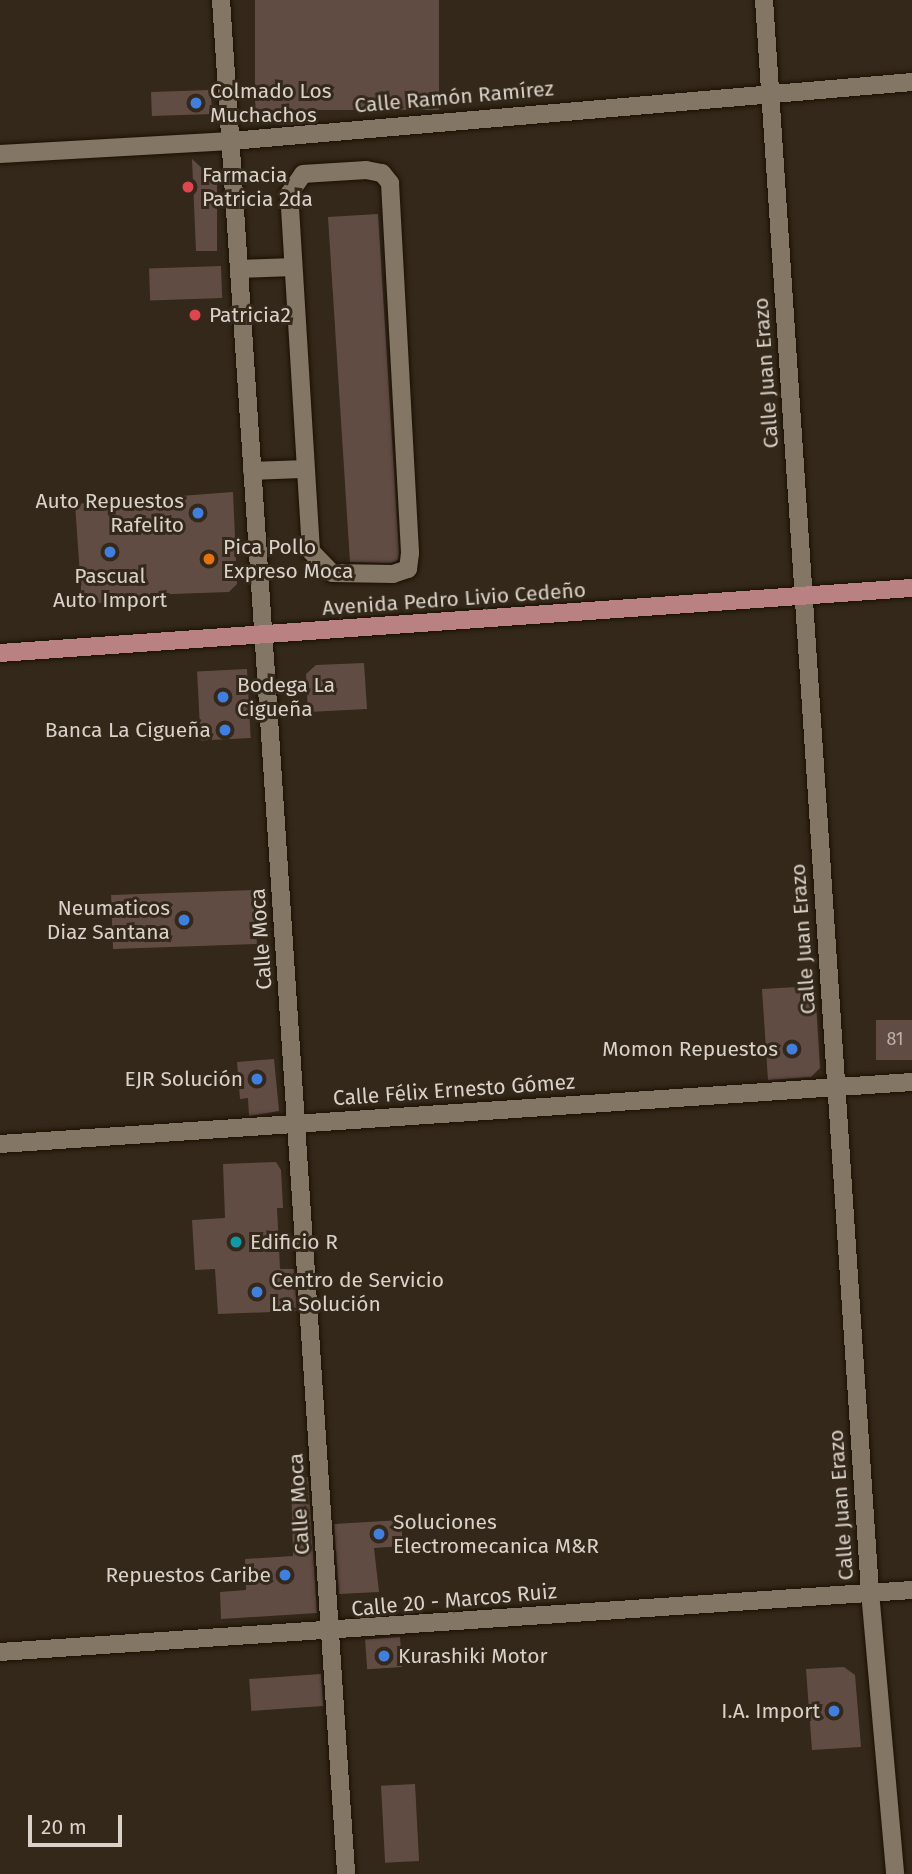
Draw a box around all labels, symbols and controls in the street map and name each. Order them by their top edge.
street label: Calle Ramón Ramírez [353,76,555,118]
place label: Colmado Los Muchachos [210,78,332,128]
marker: Colmado Los Muchachos [188,95,204,111]
place label: Farmacia Patricia 2da [202,162,313,212]
marker: Farmacia Patricia 2da [180,179,196,195]
street label: Calle Juan Erazo [748,297,784,449]
place label: Patricia2 [209,302,291,328]
marker: Patricia2 [187,307,203,323]
place label: Auto Repuestos Rafelito [36,488,184,538]
marker: Auto Repuestos Rafelito [190,505,206,521]
place label: Pica Pollo Expreso Moca [223,534,353,584]
marker: Pascual Auto Import [102,544,118,560]
marker: Pica Pollo Expreso Moca [201,551,217,567]
place label: Pascual Auto Import [53,563,167,613]
street label: Avenida Pedro Livio Cedeño [321,577,587,621]
place label: Bodega La Cigueña [237,672,335,722]
marker: Bodega La Cigueña [215,689,231,705]
place label: Banca La Cigueña [45,717,211,743]
marker: Banca La Cigueña [217,722,233,738]
street label: Calle Juan Erazo [785,863,821,1015]
street label: Calle Moca [245,887,277,991]
place label: Neumaticos Diaz Santana [47,895,170,945]
marker: Neumaticos Diaz Santana [176,912,192,928]
house number: 81 [886,1028,904,1050]
place label: Momon Repuestos [602,1036,778,1062]
marker: Momon Repuestos [784,1041,800,1057]
place label: EJR Solución [125,1066,243,1092]
street label: Calle Félix Ernesto Gómez [332,1069,576,1111]
marker: EJR Solución [249,1071,265,1087]
place label: Edificio R [250,1229,338,1255]
marker: Edificio R [228,1234,244,1250]
place label: Centro de Servicio La Solución [271,1267,444,1317]
marker: Centro de Servicio La Solución [249,1284,265,1300]
street label: Calle Juan Erazo [823,1429,859,1581]
street label: Calle Moca [283,1452,315,1556]
place label: Soluciones Electromecanica M&R [393,1509,599,1559]
marker: Soluciones Electromecanica M&R [371,1526,387,1542]
place label: Repuestos Caribe [105,1562,271,1588]
marker: Repuestos Caribe [277,1567,293,1583]
street label: Calle 20 - Marcos Ruiz [350,1578,558,1622]
place label: Kurashiki Motor [398,1643,547,1669]
marker: Kurashiki Motor [376,1648,392,1664]
place label: I.A. Import [721,1698,820,1724]
marker: I.A. Import [826,1703,842,1719]
scale bar [32,1800,126,1844]
text: 20 m [41,1814,87,1840]

